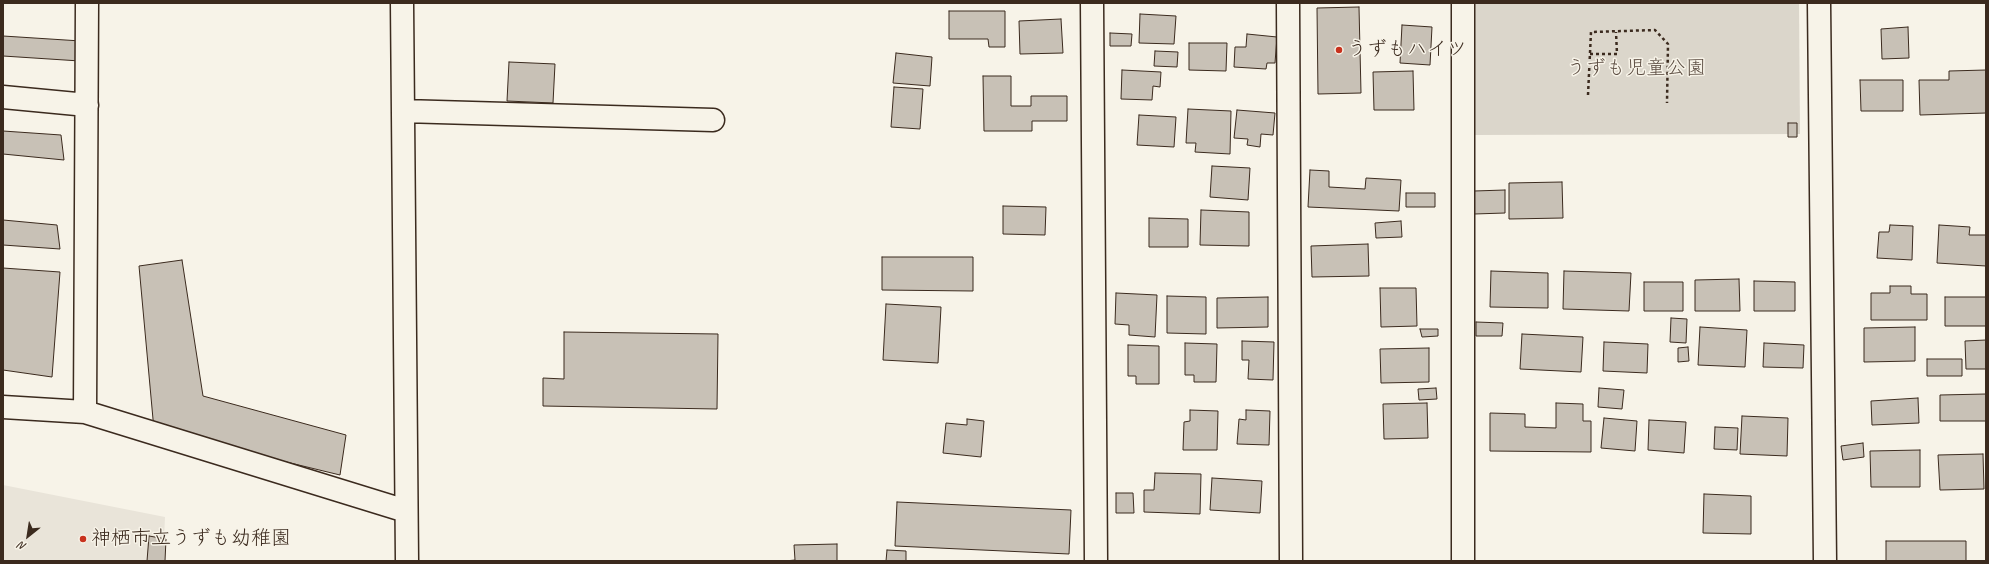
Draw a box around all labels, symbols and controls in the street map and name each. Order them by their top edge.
place label: うずもハイツ [1347,38,1467,62]
marker: うずもハイツ [1334,45,1344,55]
park label: うずも児童公園 [1566,57,1706,81]
north arrow [8,516,48,556]
place label: 神栖市立うずも幼稚園 [91,527,291,551]
marker: 神栖市立うずも幼稚園 [78,534,88,544]
text: N [16,539,28,554]

